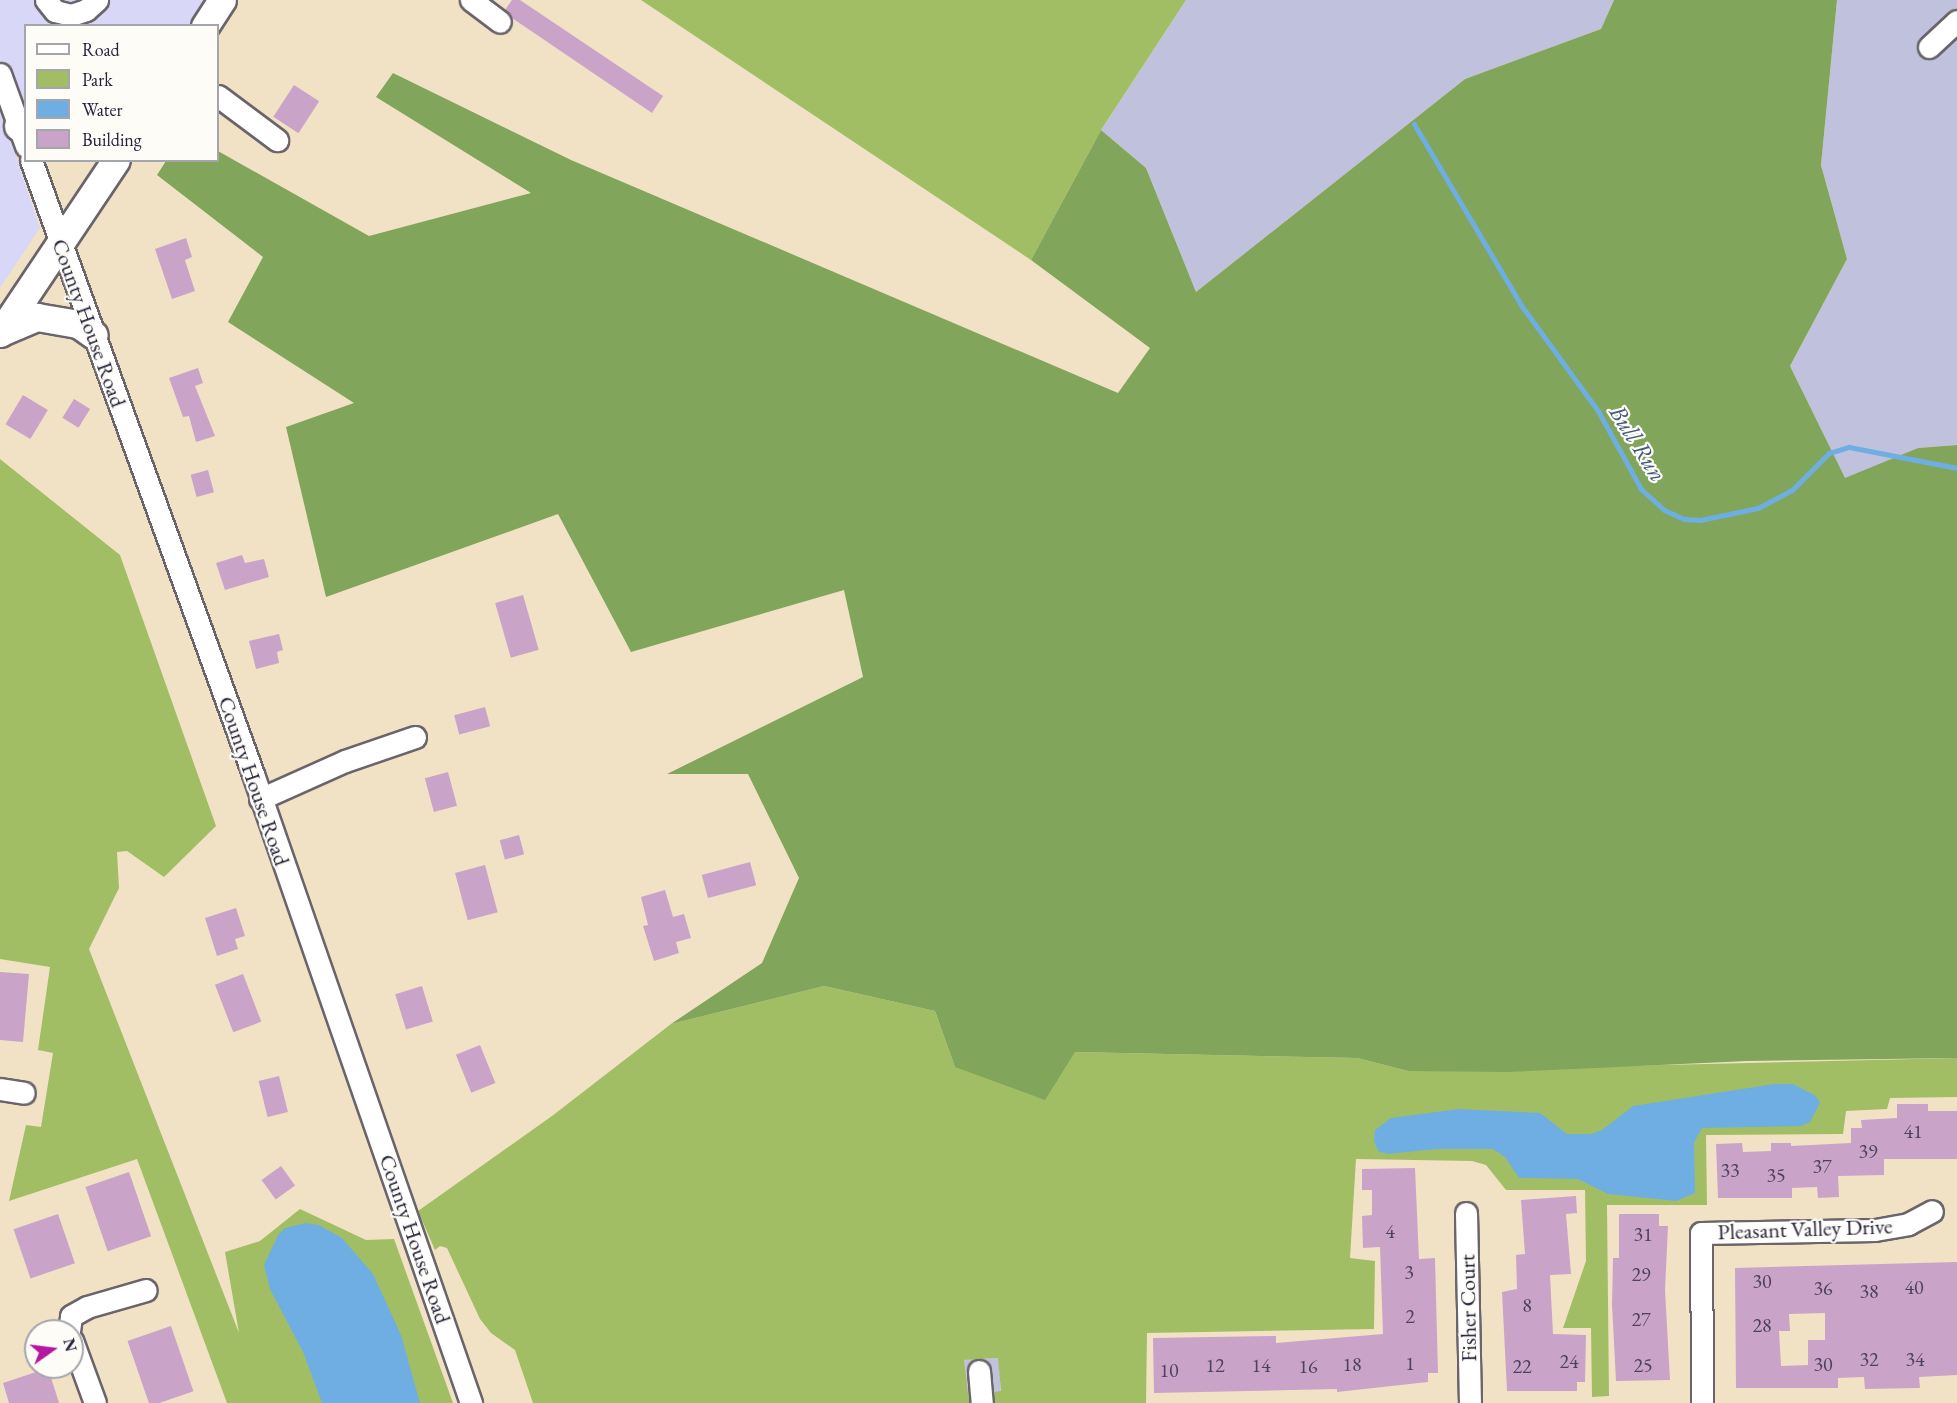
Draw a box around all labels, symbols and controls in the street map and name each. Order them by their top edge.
legend [24,24,219,162]
text: Road [82,38,120,61]
text: Park [82,68,113,91]
text: Water [82,98,123,121]
text: Building [82,128,142,151]
street label: County House Road [46,235,132,411]
water label: Bull Run [1603,400,1673,486]
street label: County House Road [213,693,295,869]
house number: 41 [1903,1119,1923,1143]
house number: 39 [1858,1139,1878,1163]
street label: County House Road [374,1151,456,1327]
house number: 37 [1812,1154,1832,1178]
house number: 33 [1720,1158,1740,1182]
house number: 35 [1766,1163,1786,1187]
street label: Pleasant Valley Drive [1717,1213,1893,1245]
house number: 4 [1385,1219,1395,1243]
house number: 31 [1633,1222,1653,1246]
street label: Fisher Court [1454,1254,1482,1362]
house number: 3 [1404,1260,1414,1284]
house number: 29 [1631,1262,1651,1286]
house number: 30 [1752,1269,1772,1293]
house number: 40 [1904,1275,1924,1299]
house number: 36 [1813,1276,1833,1300]
house number: 38 [1859,1279,1879,1303]
house number: 8 [1522,1293,1532,1317]
house number: 2 [1405,1304,1415,1328]
house number: 27 [1631,1307,1651,1331]
house number: 28 [1752,1313,1772,1337]
north arrow [24,1319,84,1379]
text: N [58,1336,82,1354]
house number: 32 [1859,1347,1879,1371]
house number: 34 [1905,1347,1925,1371]
house number: 24 [1559,1349,1579,1373]
house number: 1 [1405,1351,1415,1375]
house number: 18 [1342,1352,1362,1376]
house number: 30 [1813,1352,1833,1376]
house number: 12 [1205,1353,1225,1377]
house number: 14 [1251,1353,1271,1377]
house number: 25 [1633,1353,1653,1377]
house number: 16 [1298,1354,1318,1378]
house number: 22 [1512,1354,1532,1378]
house number: 10 [1159,1358,1179,1382]

